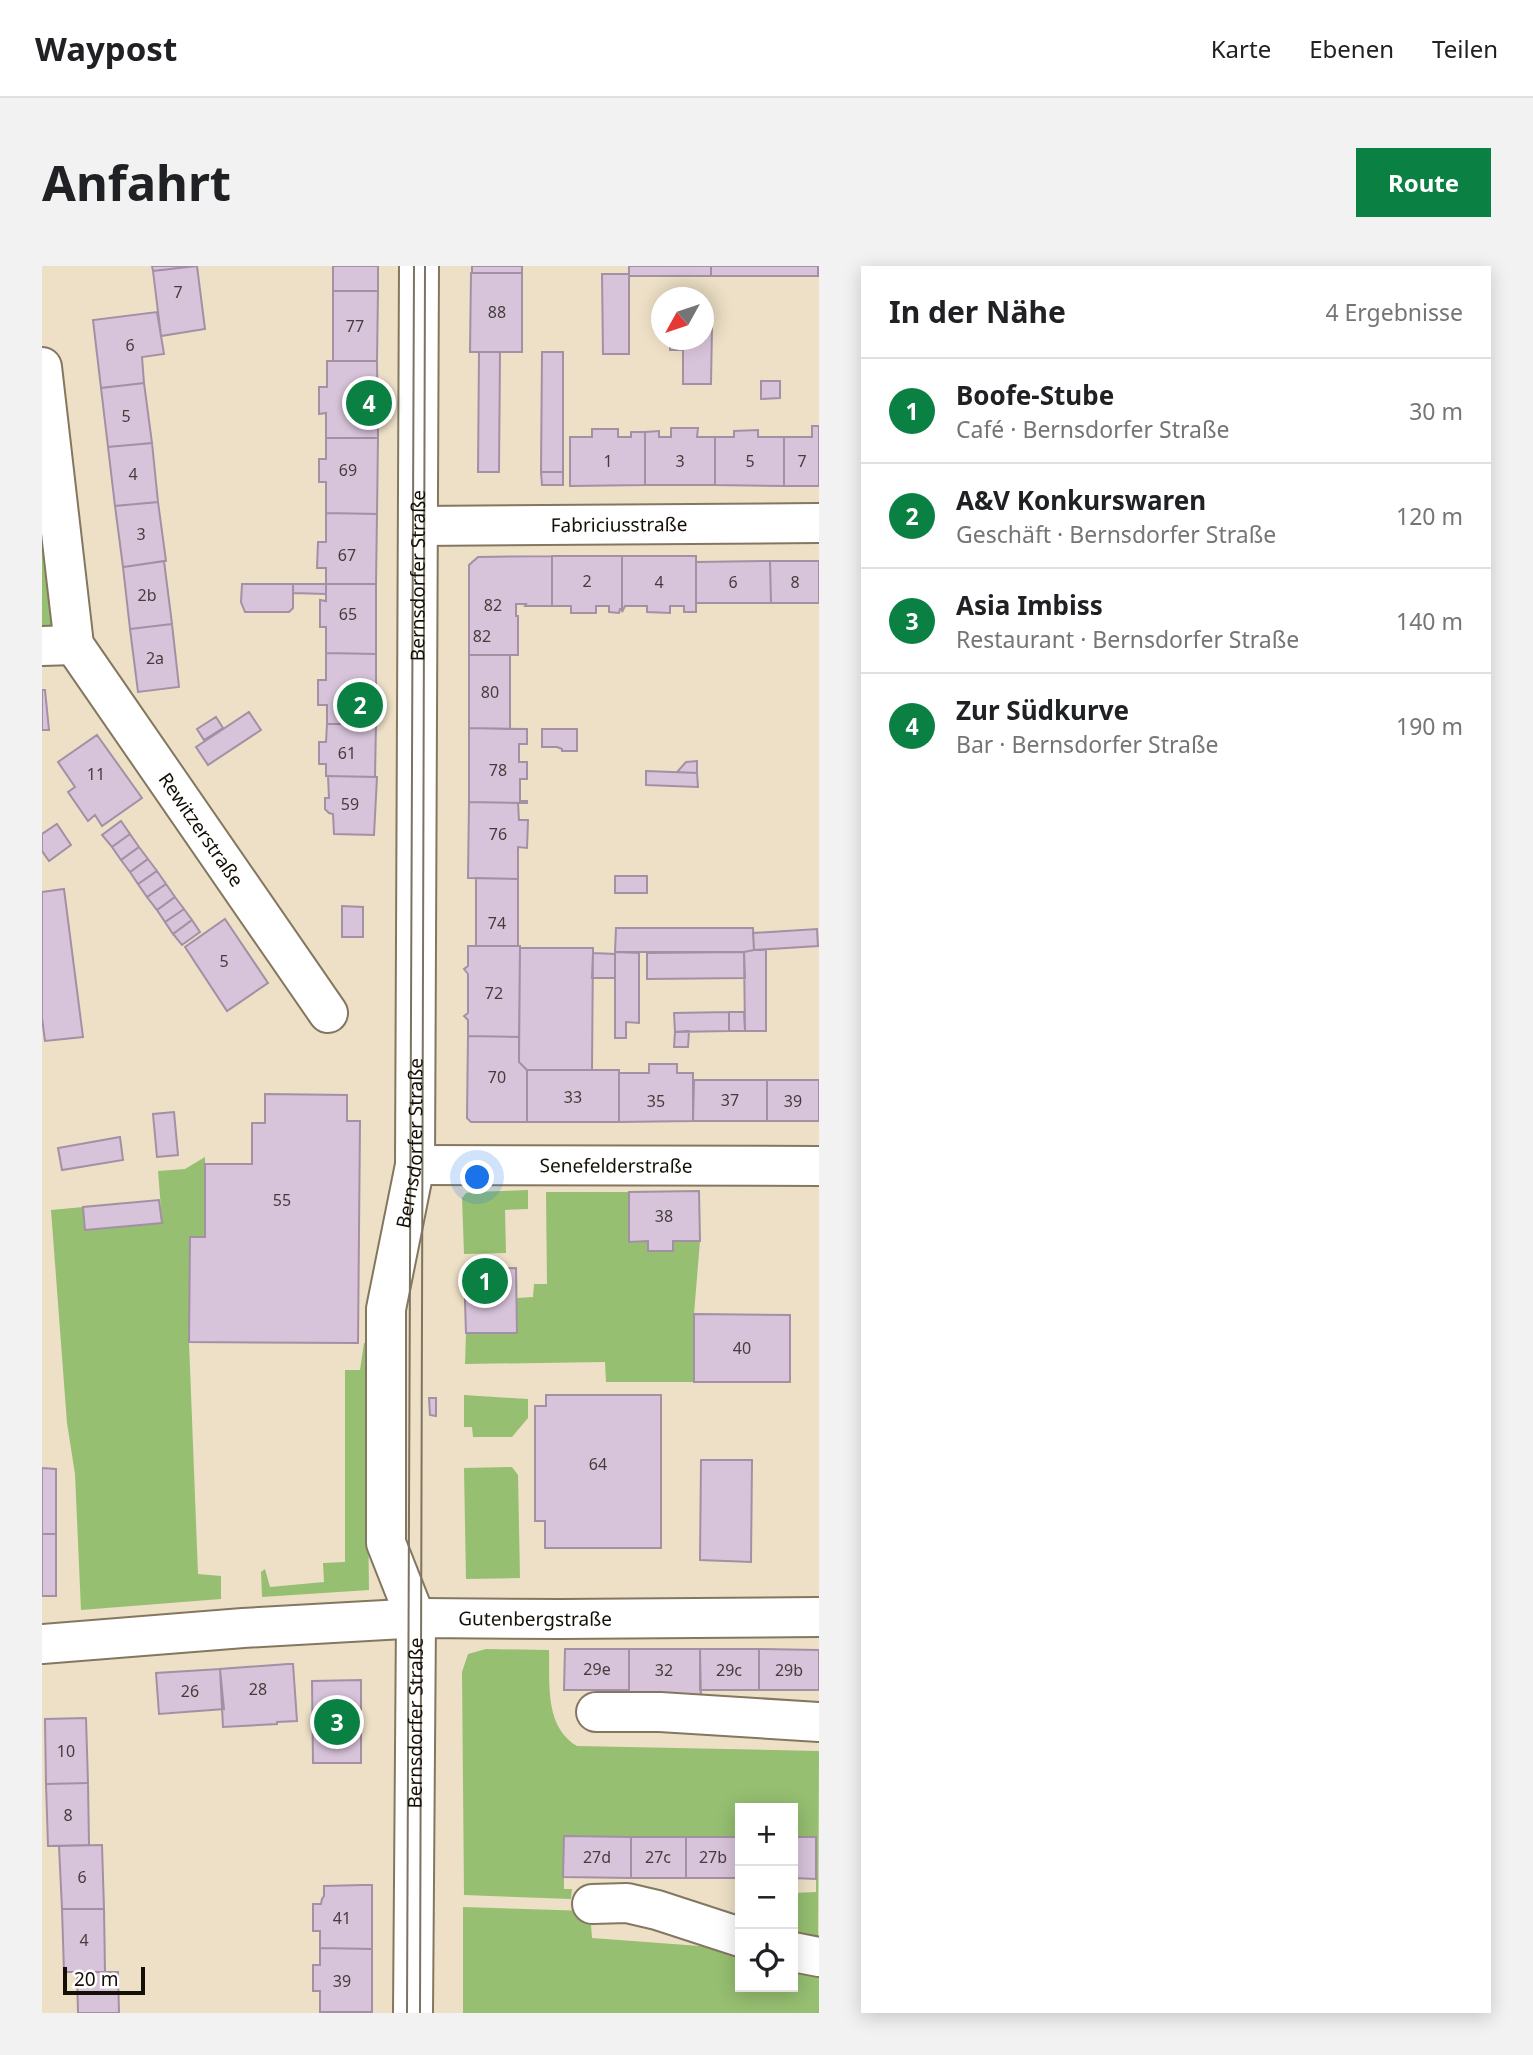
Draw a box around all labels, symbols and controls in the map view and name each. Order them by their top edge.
text: Waypost [35,26,177,71]
text: Karte [1211,32,1271,65]
text: Ebenen [1309,32,1394,65]
text: Teilen [1432,32,1498,65]
button: Route [1356,148,1491,217]
text: Anfahrt [42,149,231,215]
house number: 7 [173,281,183,303]
north arrow [651,287,714,350]
text: In der Nähe [889,291,1066,332]
text: 4 Ergebnisse [1325,296,1463,328]
house number: 88 [488,301,506,323]
house number: 77 [346,315,364,337]
house number: 6 [125,334,135,356]
pin: 4 [346,377,392,429]
text: Boofe-Stube [956,377,1114,413]
text: 1 [905,395,919,427]
text: 30 m [1409,395,1463,427]
house number: 5 [121,405,131,427]
text: Café · Bernsdorfer Straße [956,413,1229,445]
house number: 1 [603,450,613,472]
house number: 3 [675,450,685,472]
house number: 5 [745,450,755,472]
house number: 7 [797,450,807,472]
house number: 69 [339,459,357,481]
house number: 4 [128,463,138,485]
text: A&V Konkurswaren [956,482,1206,518]
street label: Bernsdorfer Straße [404,490,431,661]
text: 2 [905,500,919,532]
text: 120 m [1396,500,1463,532]
street label: Fabriciusstraße [551,511,687,538]
text: Geschäft · Bernsdorfer Straße [956,518,1276,550]
house number: 3 [136,523,146,545]
house number: 67 [338,544,356,566]
house number: 2 [582,570,592,592]
house number: 4 [654,571,664,593]
house number: 6 [728,571,738,593]
house number: 8 [790,571,800,593]
house number: 2b [138,584,157,606]
text: Asia Imbiss [956,587,1103,623]
house number: 82 [484,594,502,616]
house number: 65 [339,603,357,625]
text: 3 [905,605,919,637]
text: 140 m [1396,605,1463,637]
text: Restaurant · Bernsdorfer Straße [956,623,1299,655]
house number: 82 [473,625,491,647]
house number: 2a [146,647,164,669]
pin: 2 [337,679,383,731]
house number: 80 [481,681,499,703]
text: Zur Südkurve [956,692,1129,728]
text: 4 [905,710,919,742]
text: 190 m [1396,710,1463,742]
text: Bar · Bernsdorfer Straße [956,728,1218,760]
house number: 61 [338,742,356,764]
house number: 78 [489,759,507,781]
house number: 11 [87,763,105,785]
street label: Rewitzerstraße [153,767,250,892]
house number: 59 [341,793,359,815]
house number: 76 [489,823,507,845]
house number: 74 [488,912,506,934]
house number: 5 [219,950,229,972]
house number: 72 [485,982,503,1004]
street label: Bernsdorfer Straße [390,1058,428,1230]
house number: 70 [488,1066,506,1088]
house number: 33 [564,1086,582,1108]
house number: 37 [721,1089,739,1111]
house number: 35 [647,1090,665,1112]
house number: 39 [784,1090,802,1112]
street label: Senefelderstraße [540,1152,692,1179]
your location [460,1160,494,1194]
house number: 55 [273,1189,291,1211]
house number: 38 [655,1205,673,1227]
pin: 1 [462,1255,508,1307]
house number: 40 [733,1337,751,1359]
house number: 64 [589,1453,607,1475]
street label: Gutenbergstraße [458,1605,612,1632]
street label: Bernsdorfer Straße [402,1637,429,1809]
house number: 29e [583,1658,611,1680]
house number: 32 [655,1659,673,1681]
house number: 29c [716,1659,742,1681]
house number: 29b [775,1659,803,1681]
house number: 28 [249,1678,267,1700]
house number: 26 [181,1680,199,1702]
pin: 3 [314,1696,360,1748]
house number: 10 [57,1740,75,1762]
map controls [735,1803,798,1992]
button: + [735,1803,798,1866]
house number: 8 [63,1804,73,1826]
house number: 27d [583,1846,611,1868]
house number: 27c [645,1846,671,1868]
house number: 27b [699,1846,727,1868]
house number: 6 [77,1866,87,1888]
button: − [735,1866,798,1929]
house number: 41 [333,1907,351,1929]
house number: 4 [79,1929,89,1951]
button: locate [735,1929,798,1992]
scale bar [63,1964,145,1996]
text: 20 m [74,1966,118,1992]
house number: 39 [333,1970,351,1992]

